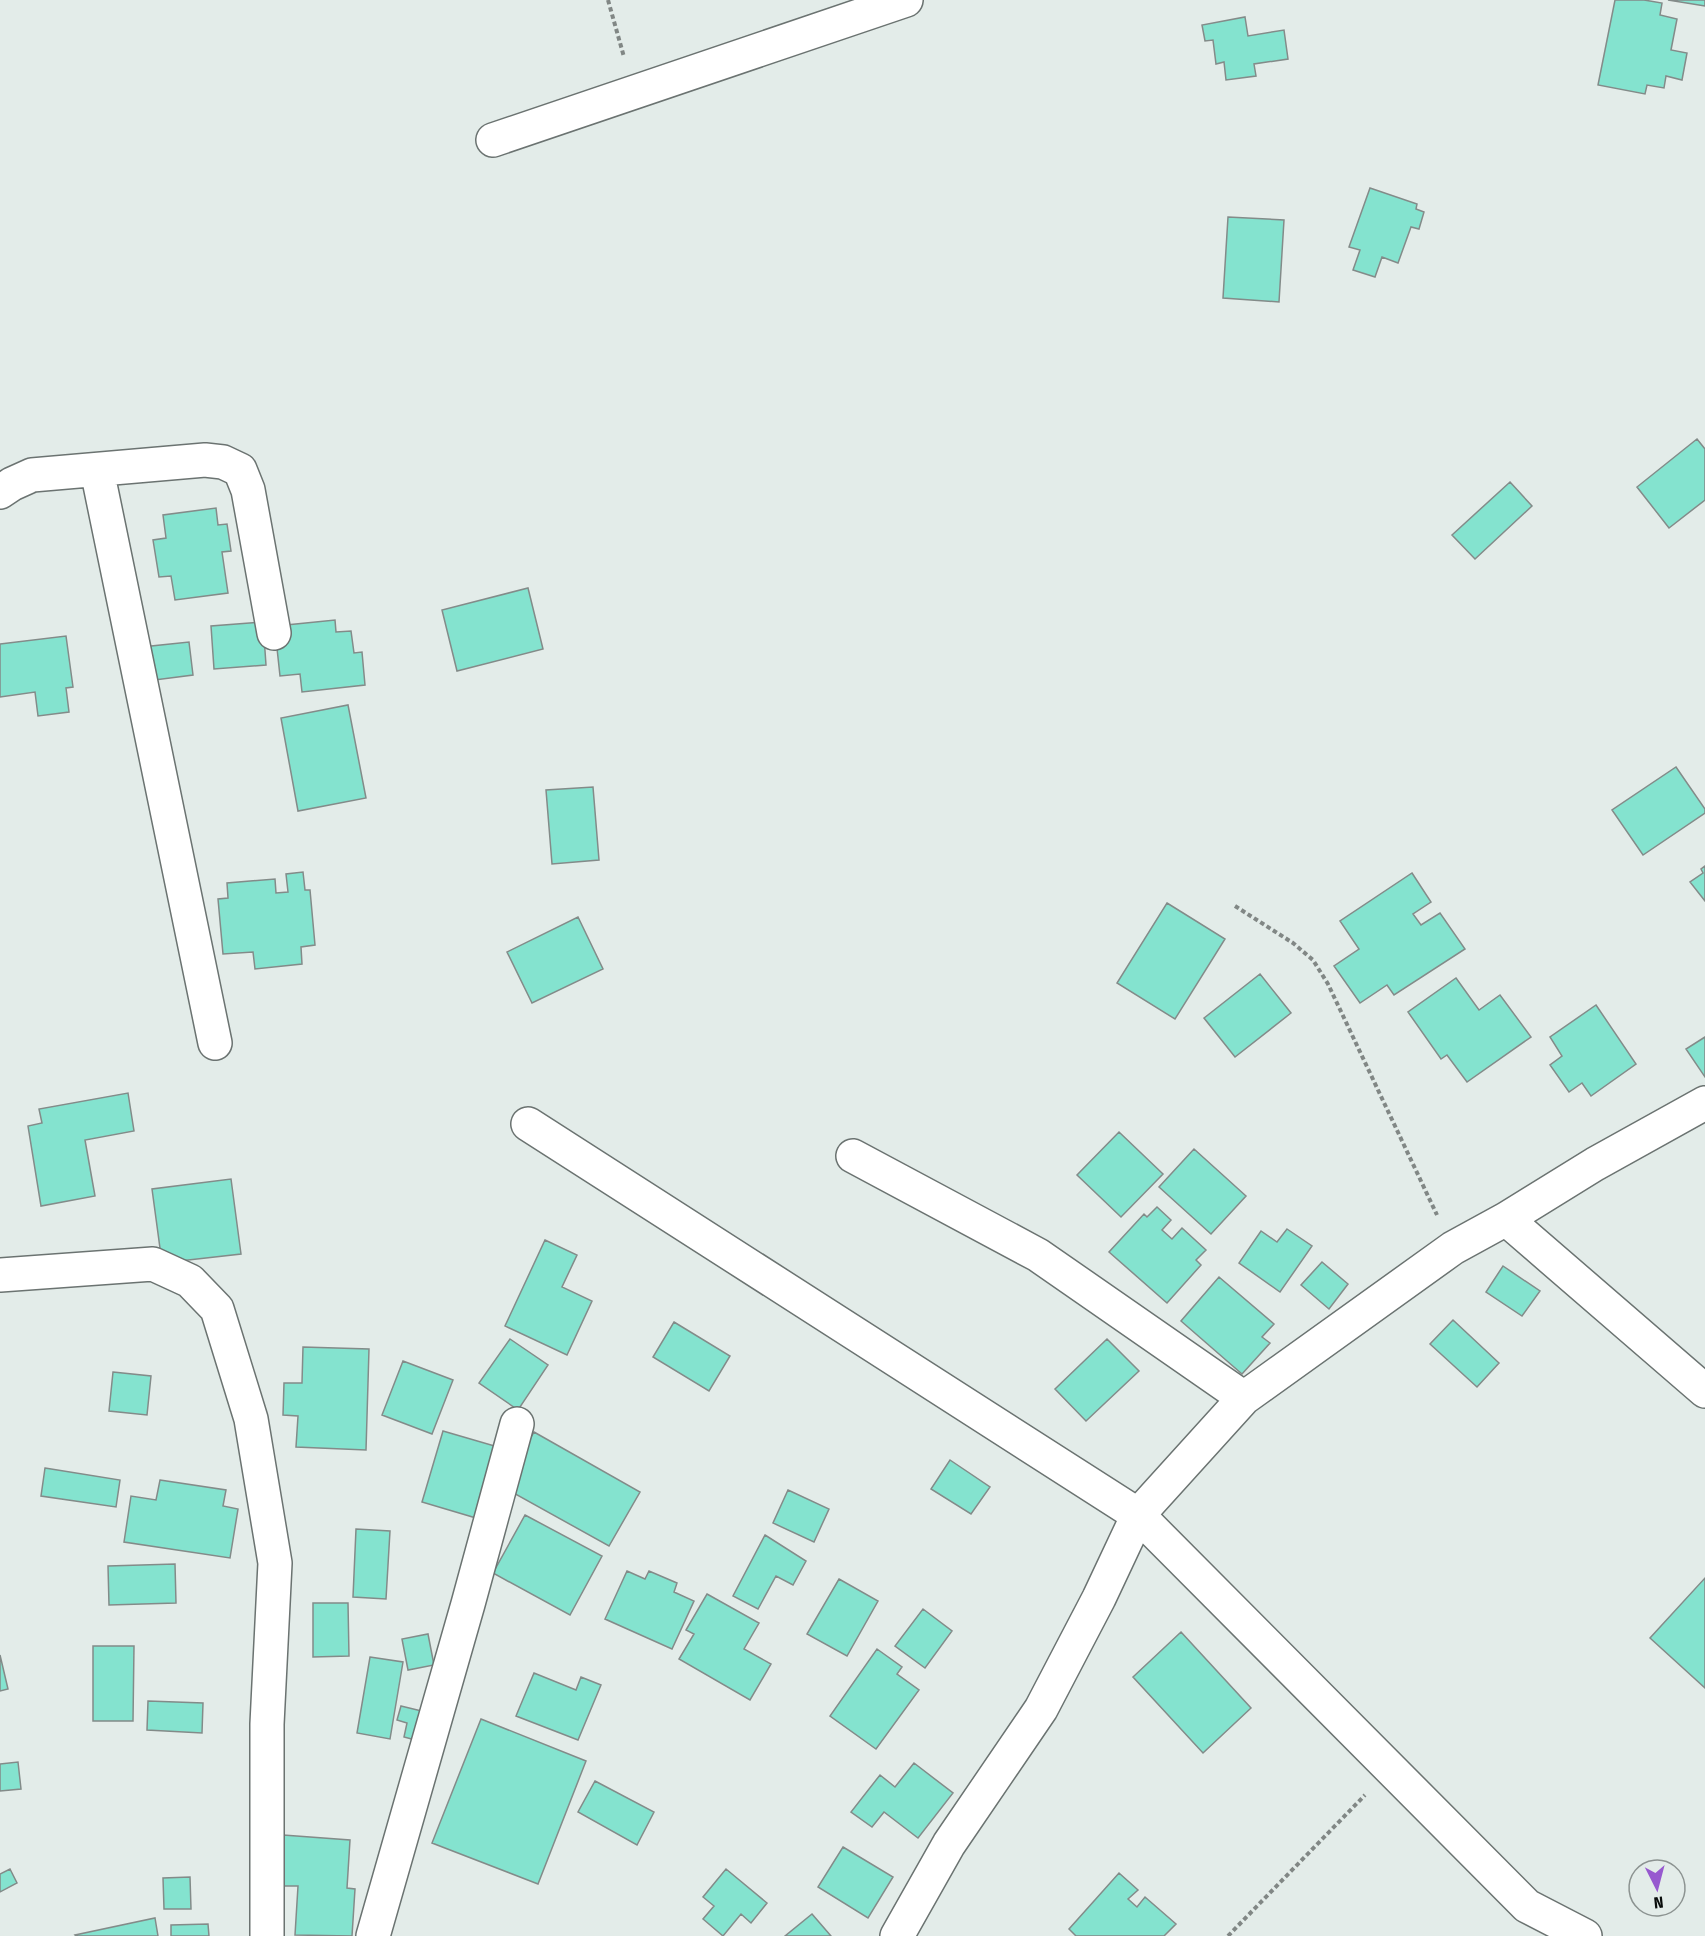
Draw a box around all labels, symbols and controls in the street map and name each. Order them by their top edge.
north arrow [1627,1858,1687,1918]
text: N [1653,1892,1664,1912]

